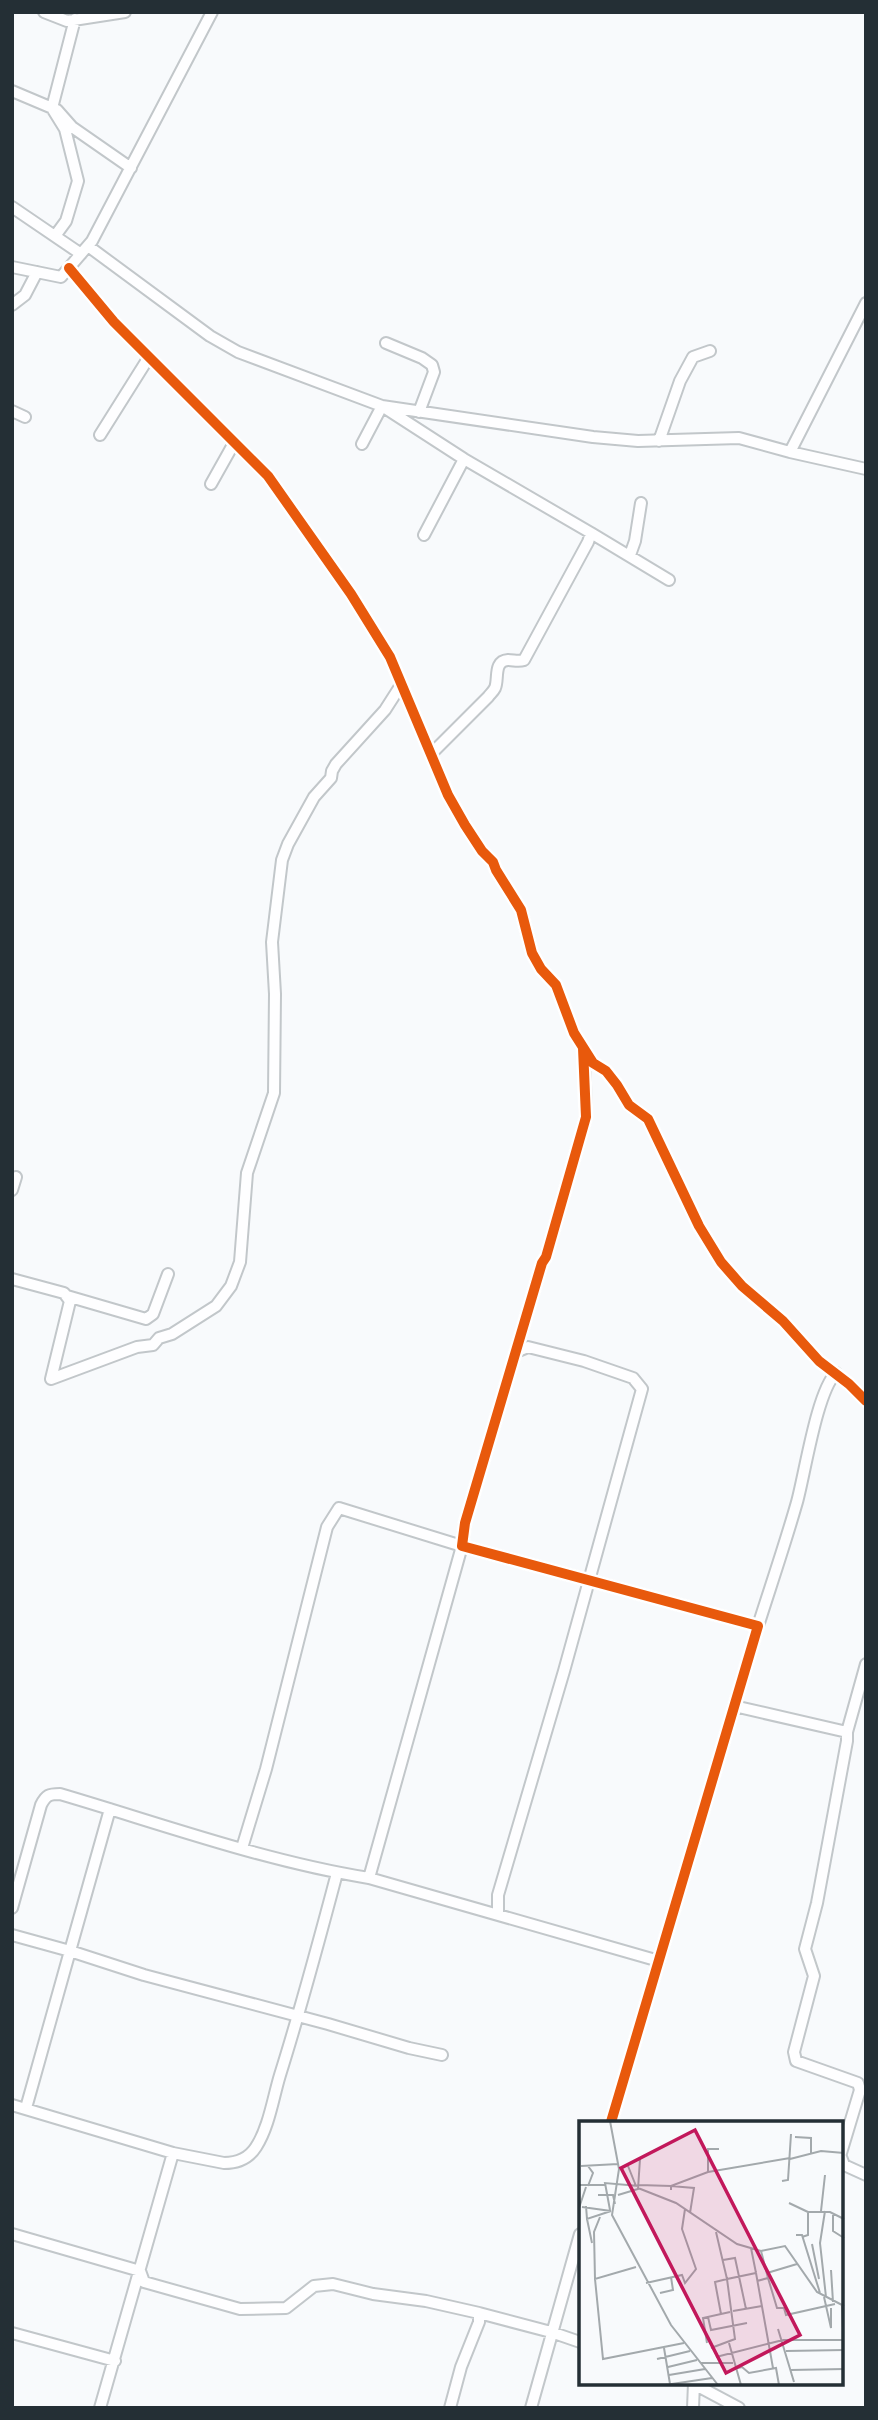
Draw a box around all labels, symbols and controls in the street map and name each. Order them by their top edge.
inset map [579,2121,843,2385]

